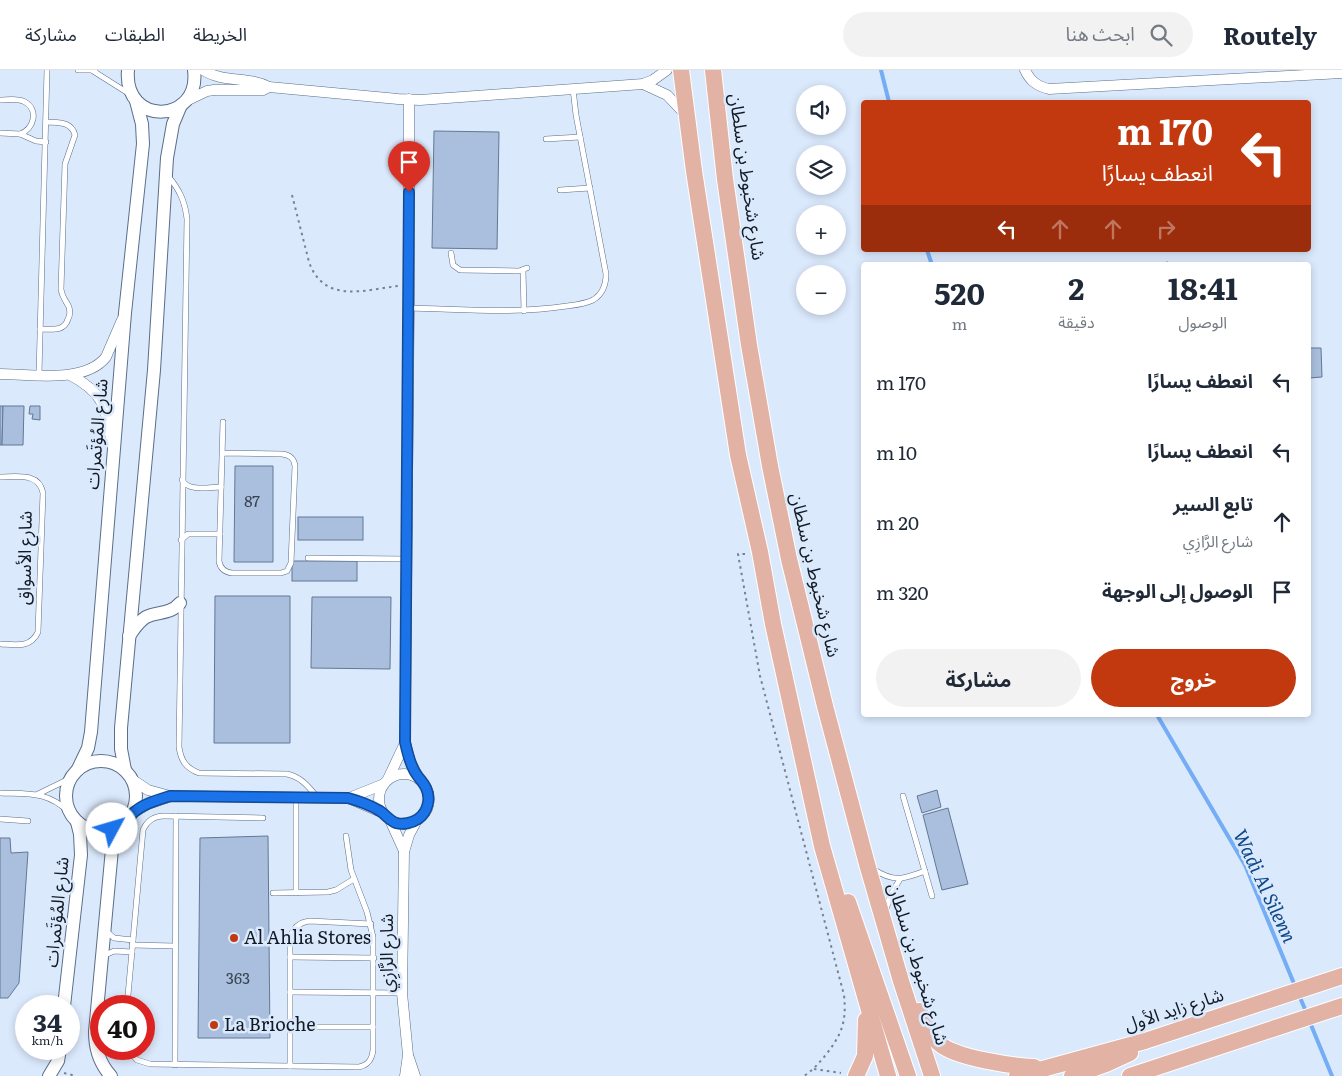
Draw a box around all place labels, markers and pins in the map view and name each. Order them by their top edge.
pin [388,141,430,192]
place label: Al Ahlia Stores [244,923,371,950]
marker: Al Ahlia Stores [228,932,240,944]
place label: La Brioche [224,1010,316,1037]
marker: La Brioche [208,1019,220,1031]

